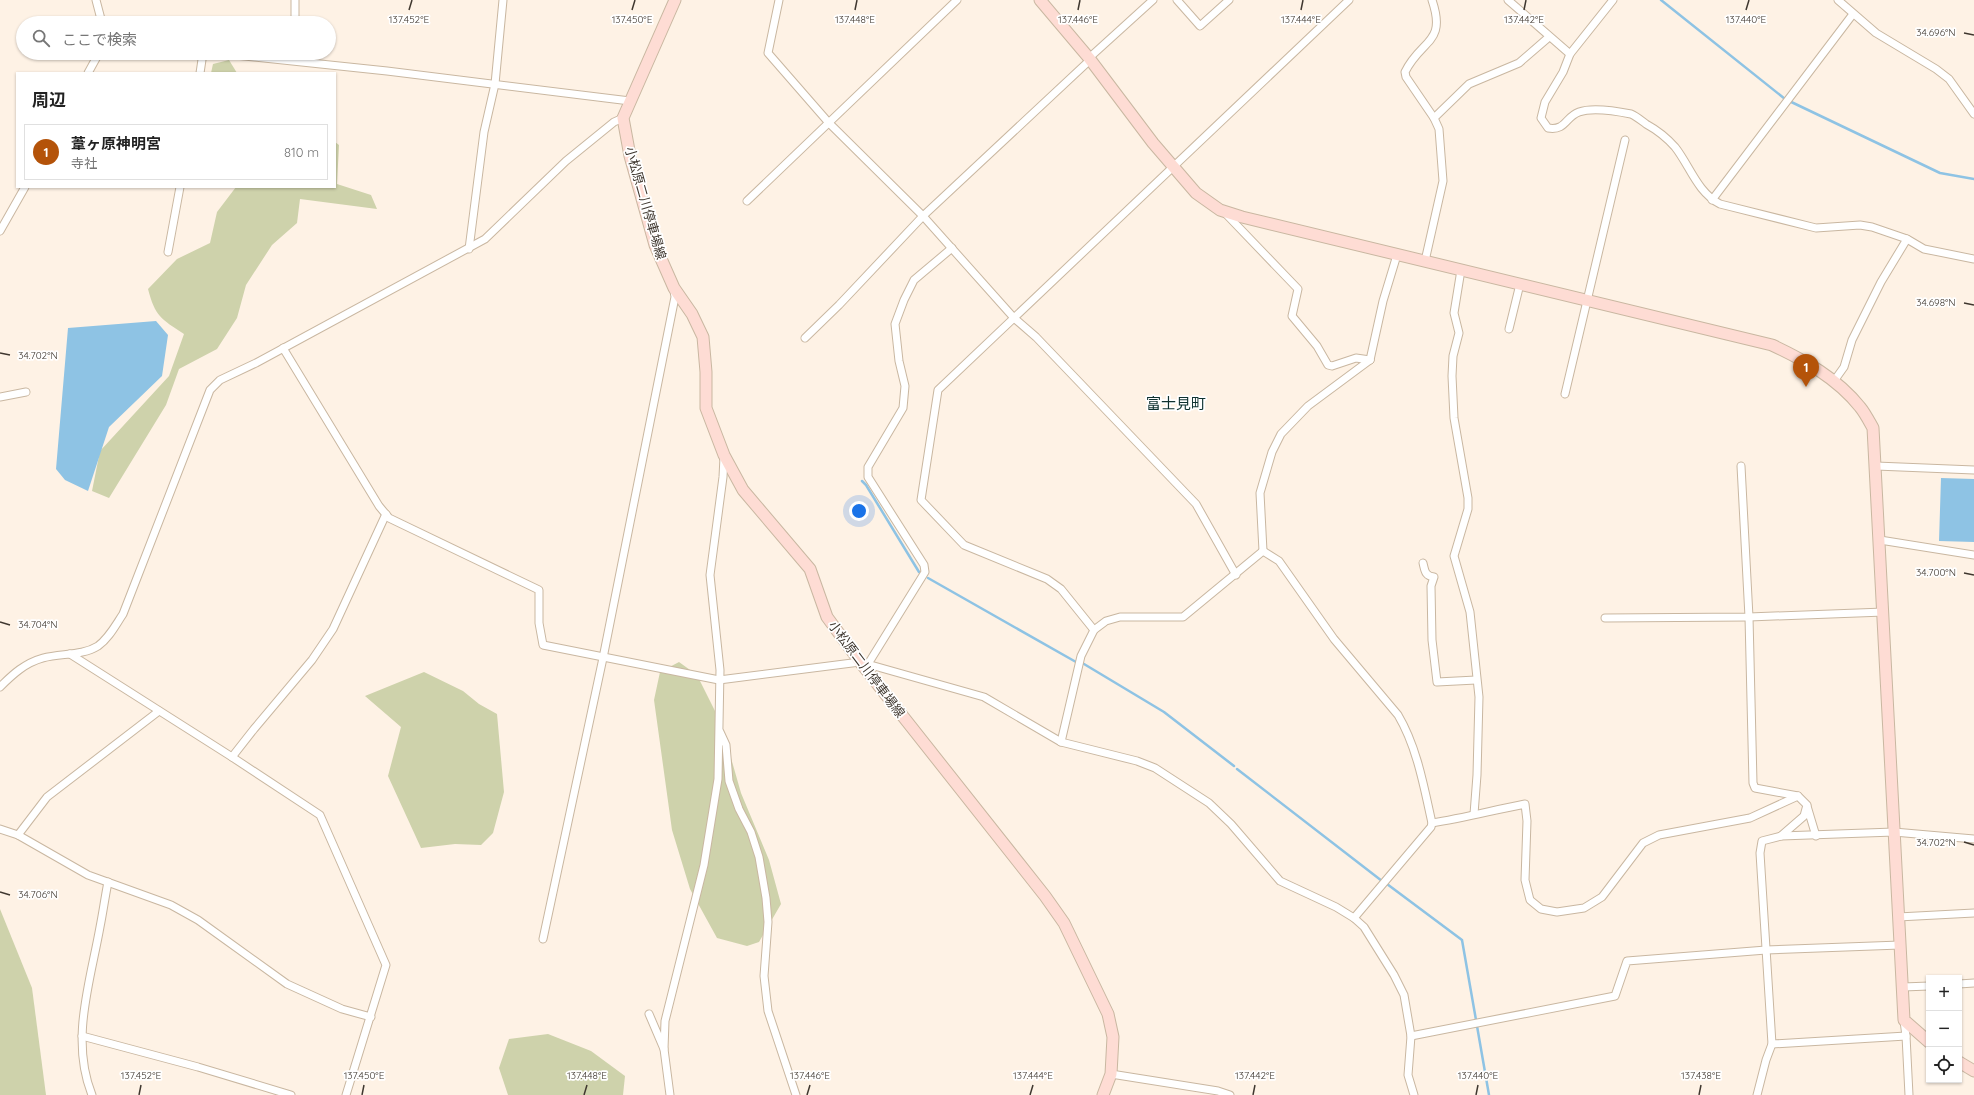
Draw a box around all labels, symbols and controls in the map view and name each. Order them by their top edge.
text: 137.452°E [389,13,429,26]
text: 137.450°E [612,13,653,26]
text: 137.448°E [835,13,875,26]
text: 137.446°E [1058,13,1098,26]
text: 137.444°E [1281,13,1321,26]
text: 137.442°E [1504,13,1544,26]
text: 137.440°E [1726,13,1767,26]
search box [16,16,336,60]
text: 34.696°N [1916,26,1956,39]
icon: search [30,27,52,49]
text: ここで検索 [62,30,137,49]
text: 周辺 [32,89,66,110]
text: 葦ヶ原神明宮 [71,134,161,153]
text: 1 [43,144,49,160]
text: 810 m [284,144,319,160]
street label: 小松原二川停車場線 [622,145,670,261]
text: 寺社 [71,155,97,171]
text: 34.698°N [1916,296,1956,309]
text: 34.702°N [18,349,58,362]
pin: 1 [1793,354,1819,387]
district label: 富士見町 [1146,394,1206,413]
your location [849,501,869,521]
text: 34.700°N [1916,566,1956,579]
street label: 小松原二川停車場線 [825,617,909,721]
text: 34.704°N [18,618,58,631]
text: 34.702°N [1916,836,1956,849]
text: 34.706°N [18,888,58,901]
map controls [1926,975,1962,1083]
button: + [1926,975,1962,1011]
button: − [1926,1011,1962,1047]
button: locate [1926,1047,1962,1083]
text: 137.452°E [121,1069,161,1082]
text: 137.450°E [344,1069,385,1082]
text: 137.448°E [567,1069,607,1082]
text: 137.446°E [790,1069,830,1082]
text: 137.444°E [1013,1069,1053,1082]
text: 137.442°E [1235,1069,1275,1082]
text: 137.440°E [1458,1069,1499,1082]
text: 137.438°E [1681,1069,1721,1082]

